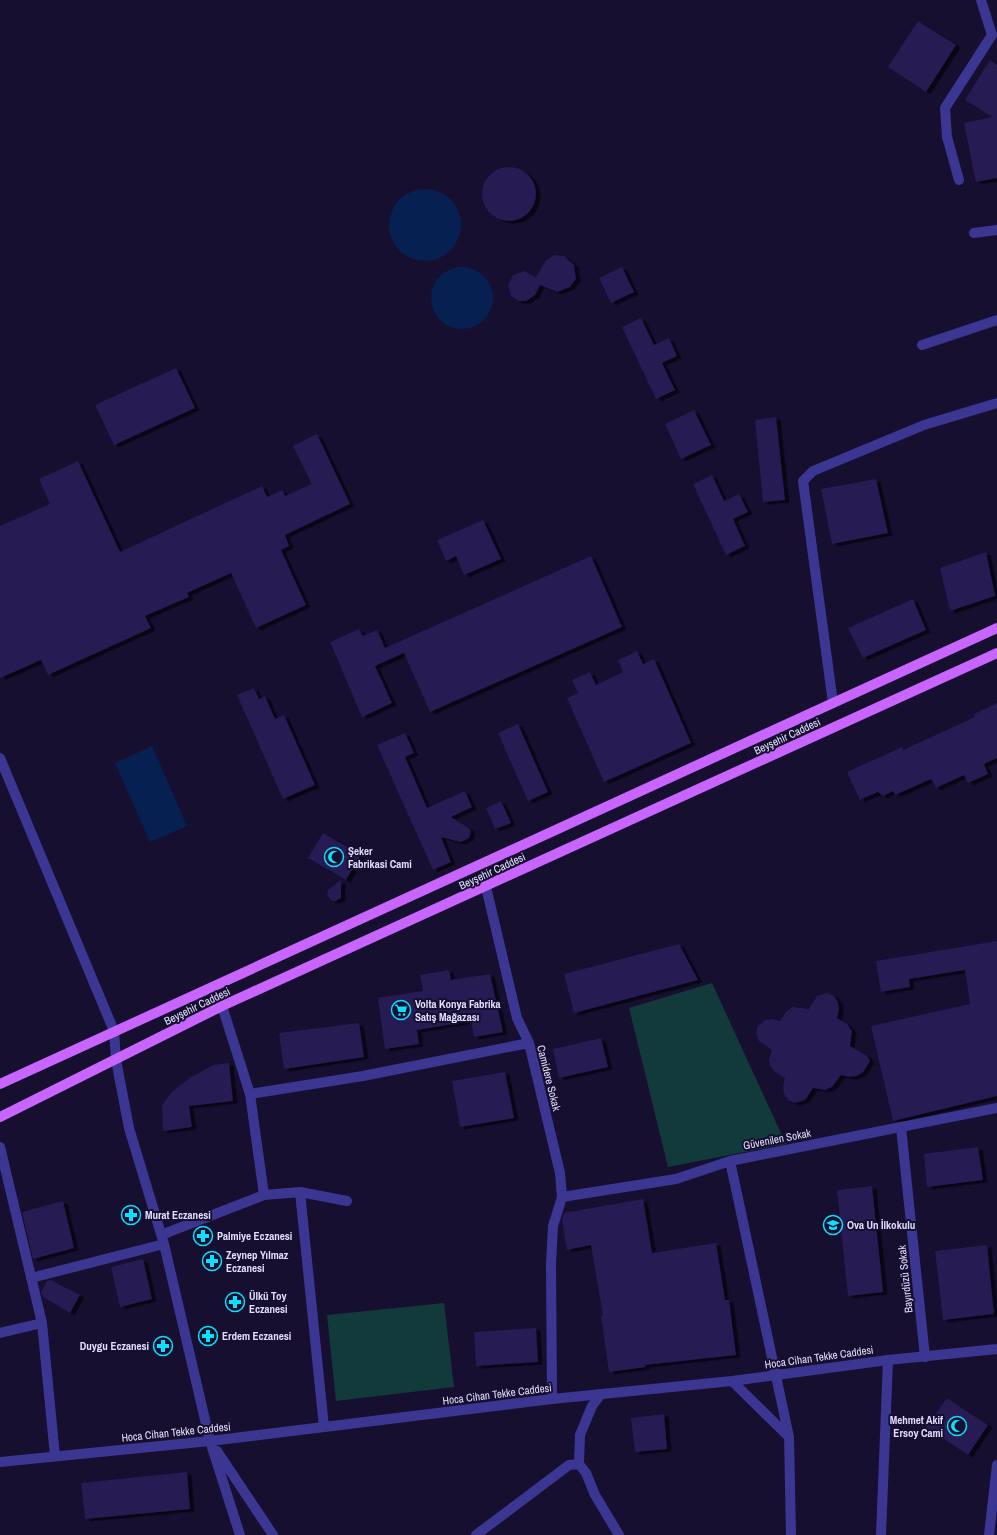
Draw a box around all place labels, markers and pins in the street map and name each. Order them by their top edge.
place label: Şeker Fabrikasi Cami [348,844,412,871]
mosque icon: Şeker Fabrikasi Cami [323,846,345,868]
place label: Volta Konya Fabrika Satış Mağazası [415,997,501,1024]
supermarket icon: Volta Konya Fabrika Satış Mağazası [390,999,412,1021]
pharmacy icon: Murat Eczanesi [120,1204,142,1226]
place label: Murat Eczanesi [145,1208,211,1222]
school or university icon: Ova Un İlkokulu [822,1214,844,1236]
place label: Ova Un İlkokulu [847,1218,915,1232]
pharmacy icon: Palmiye Eczanesi [192,1225,214,1247]
place label: Palmiye Eczanesi [217,1229,292,1243]
place label: Zeynep Yılmaz Eczanesi [226,1248,289,1275]
pharmacy icon: Zeynep Yılmaz Eczanesi [201,1250,223,1272]
place label: Ülkü Toy Eczanesi [249,1289,288,1316]
pharmacy icon: Ülkü Toy Eczanesi [224,1291,246,1313]
pharmacy icon: Erdem Eczanesi [197,1325,219,1347]
place label: Erdem Eczanesi [222,1329,291,1343]
pharmacy icon: Duygu Eczanesi [152,1335,174,1357]
place label: Duygu Eczanesi [80,1339,149,1353]
place label: Mehmet Akif Ersoy Cami [890,1413,943,1440]
mosque icon: Mehmet Akif Ersoy Cami [946,1415,968,1437]

